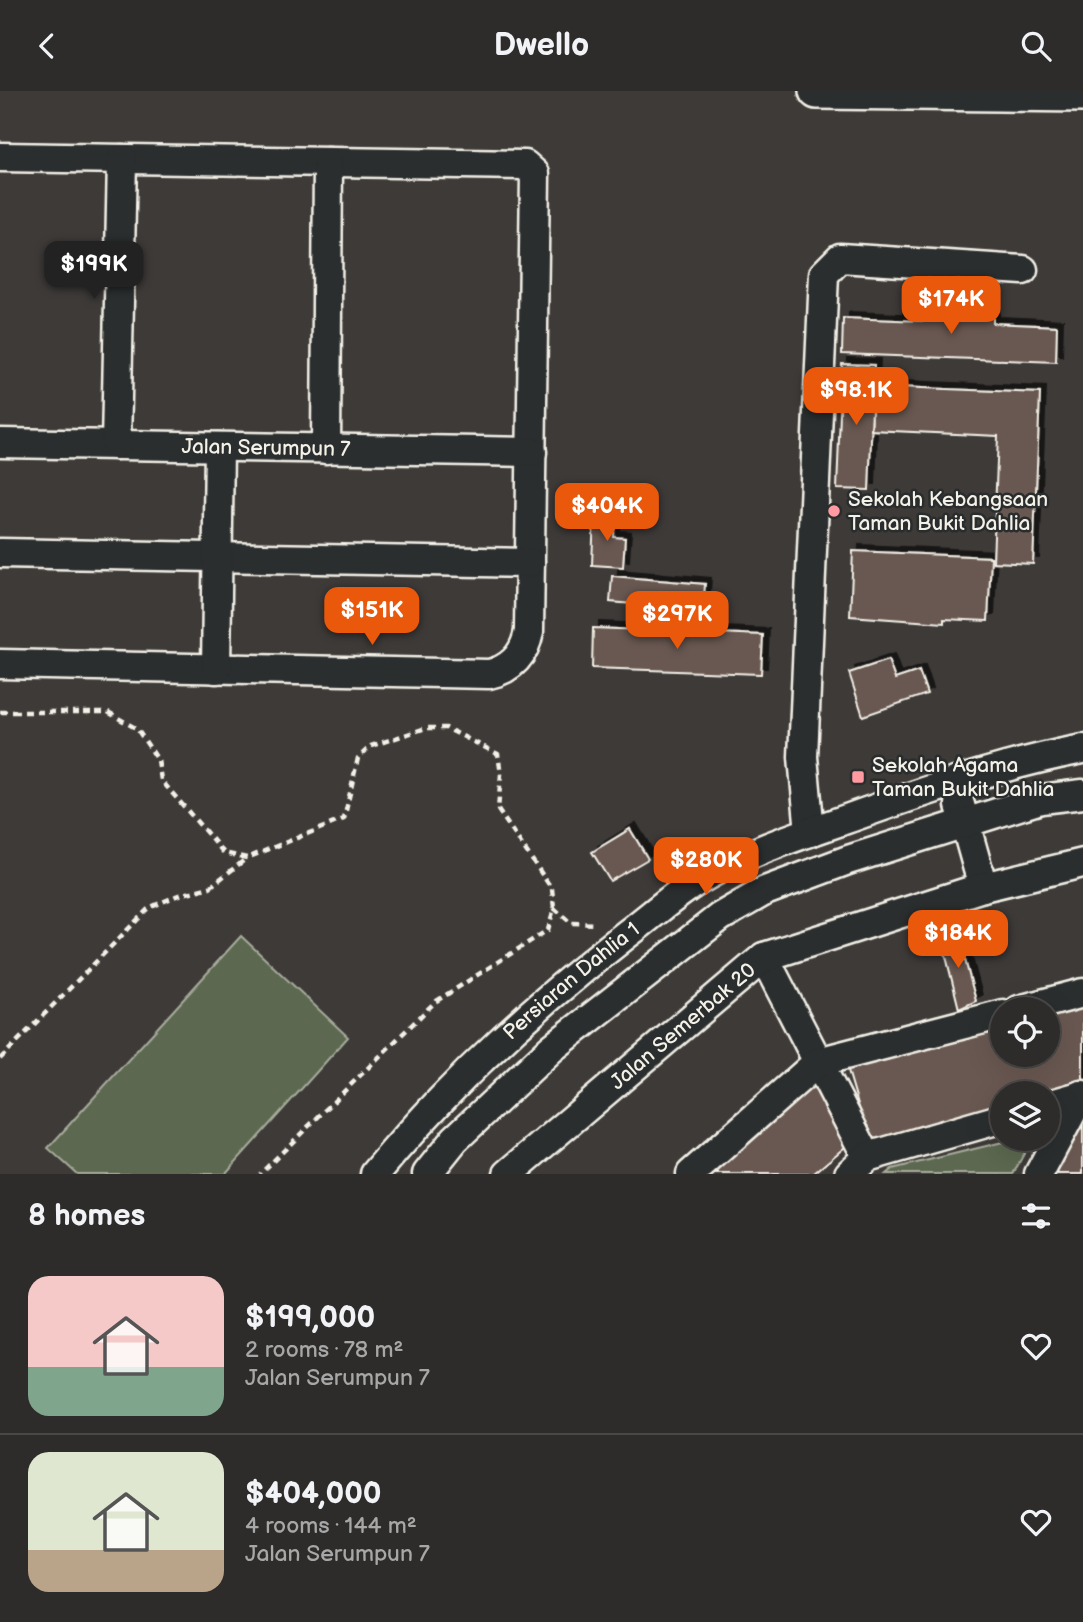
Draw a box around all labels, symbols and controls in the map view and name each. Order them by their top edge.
text: Dwello [494,26,589,65]
icon: back [28,27,66,65]
icon: search [1017,27,1055,65]
pin: $199K [45,241,143,301]
text: $199K [60,250,128,278]
pin: $174K [902,277,1000,336]
text: $174K [918,285,984,313]
pin: $98.1K [799,367,913,427]
text: $98.1K [820,376,892,404]
street label: Jalan Serumpun 7 [181,434,351,462]
pin: $404K [558,483,656,543]
place label: Sekolah Kebangsaan Taman Bukit Dahlia [848,487,1048,536]
text: $404K [571,492,643,520]
marker: Sekolah Kebangsaan Taman Bukit Dahlia [826,503,842,519]
pin: $151K [323,587,421,647]
pin: $297K [628,591,726,651]
text: $151K [340,596,404,624]
text: $297K [642,600,712,628]
place label: Sekolah Agama Taman Bukit Dahlia [872,753,1054,802]
marker: Sekolah Agama Taman Bukit Dahlia [850,769,866,785]
pin: $280K [657,837,755,897]
text: $280K [670,846,742,874]
pin: $184K [909,911,1007,970]
street label: Persiaran Dahlia 1 [498,917,645,1045]
text: $184K [924,919,992,947]
street label: Jalan Semerbak 20 [605,958,761,1095]
map controls [990,997,1060,1151]
button: locate [990,997,1060,1067]
button: layers [990,1081,1060,1151]
icon: filters [1017,1197,1055,1235]
text: 8 homes [28,1198,145,1234]
text: $199,000 [245,1300,375,1336]
icon: home [84,1304,168,1388]
icon: heart [1017,1327,1055,1365]
text: 2 rooms · 78 m² [245,1336,403,1364]
text: Jalan Serumpun 7 [245,1364,430,1392]
text: $404,000 [245,1476,382,1512]
icon: home [84,1480,168,1564]
icon: heart [1017,1503,1055,1541]
text: 4 rooms · 144 m² [245,1512,417,1540]
text: Jalan Serumpun 7 [245,1540,430,1568]

